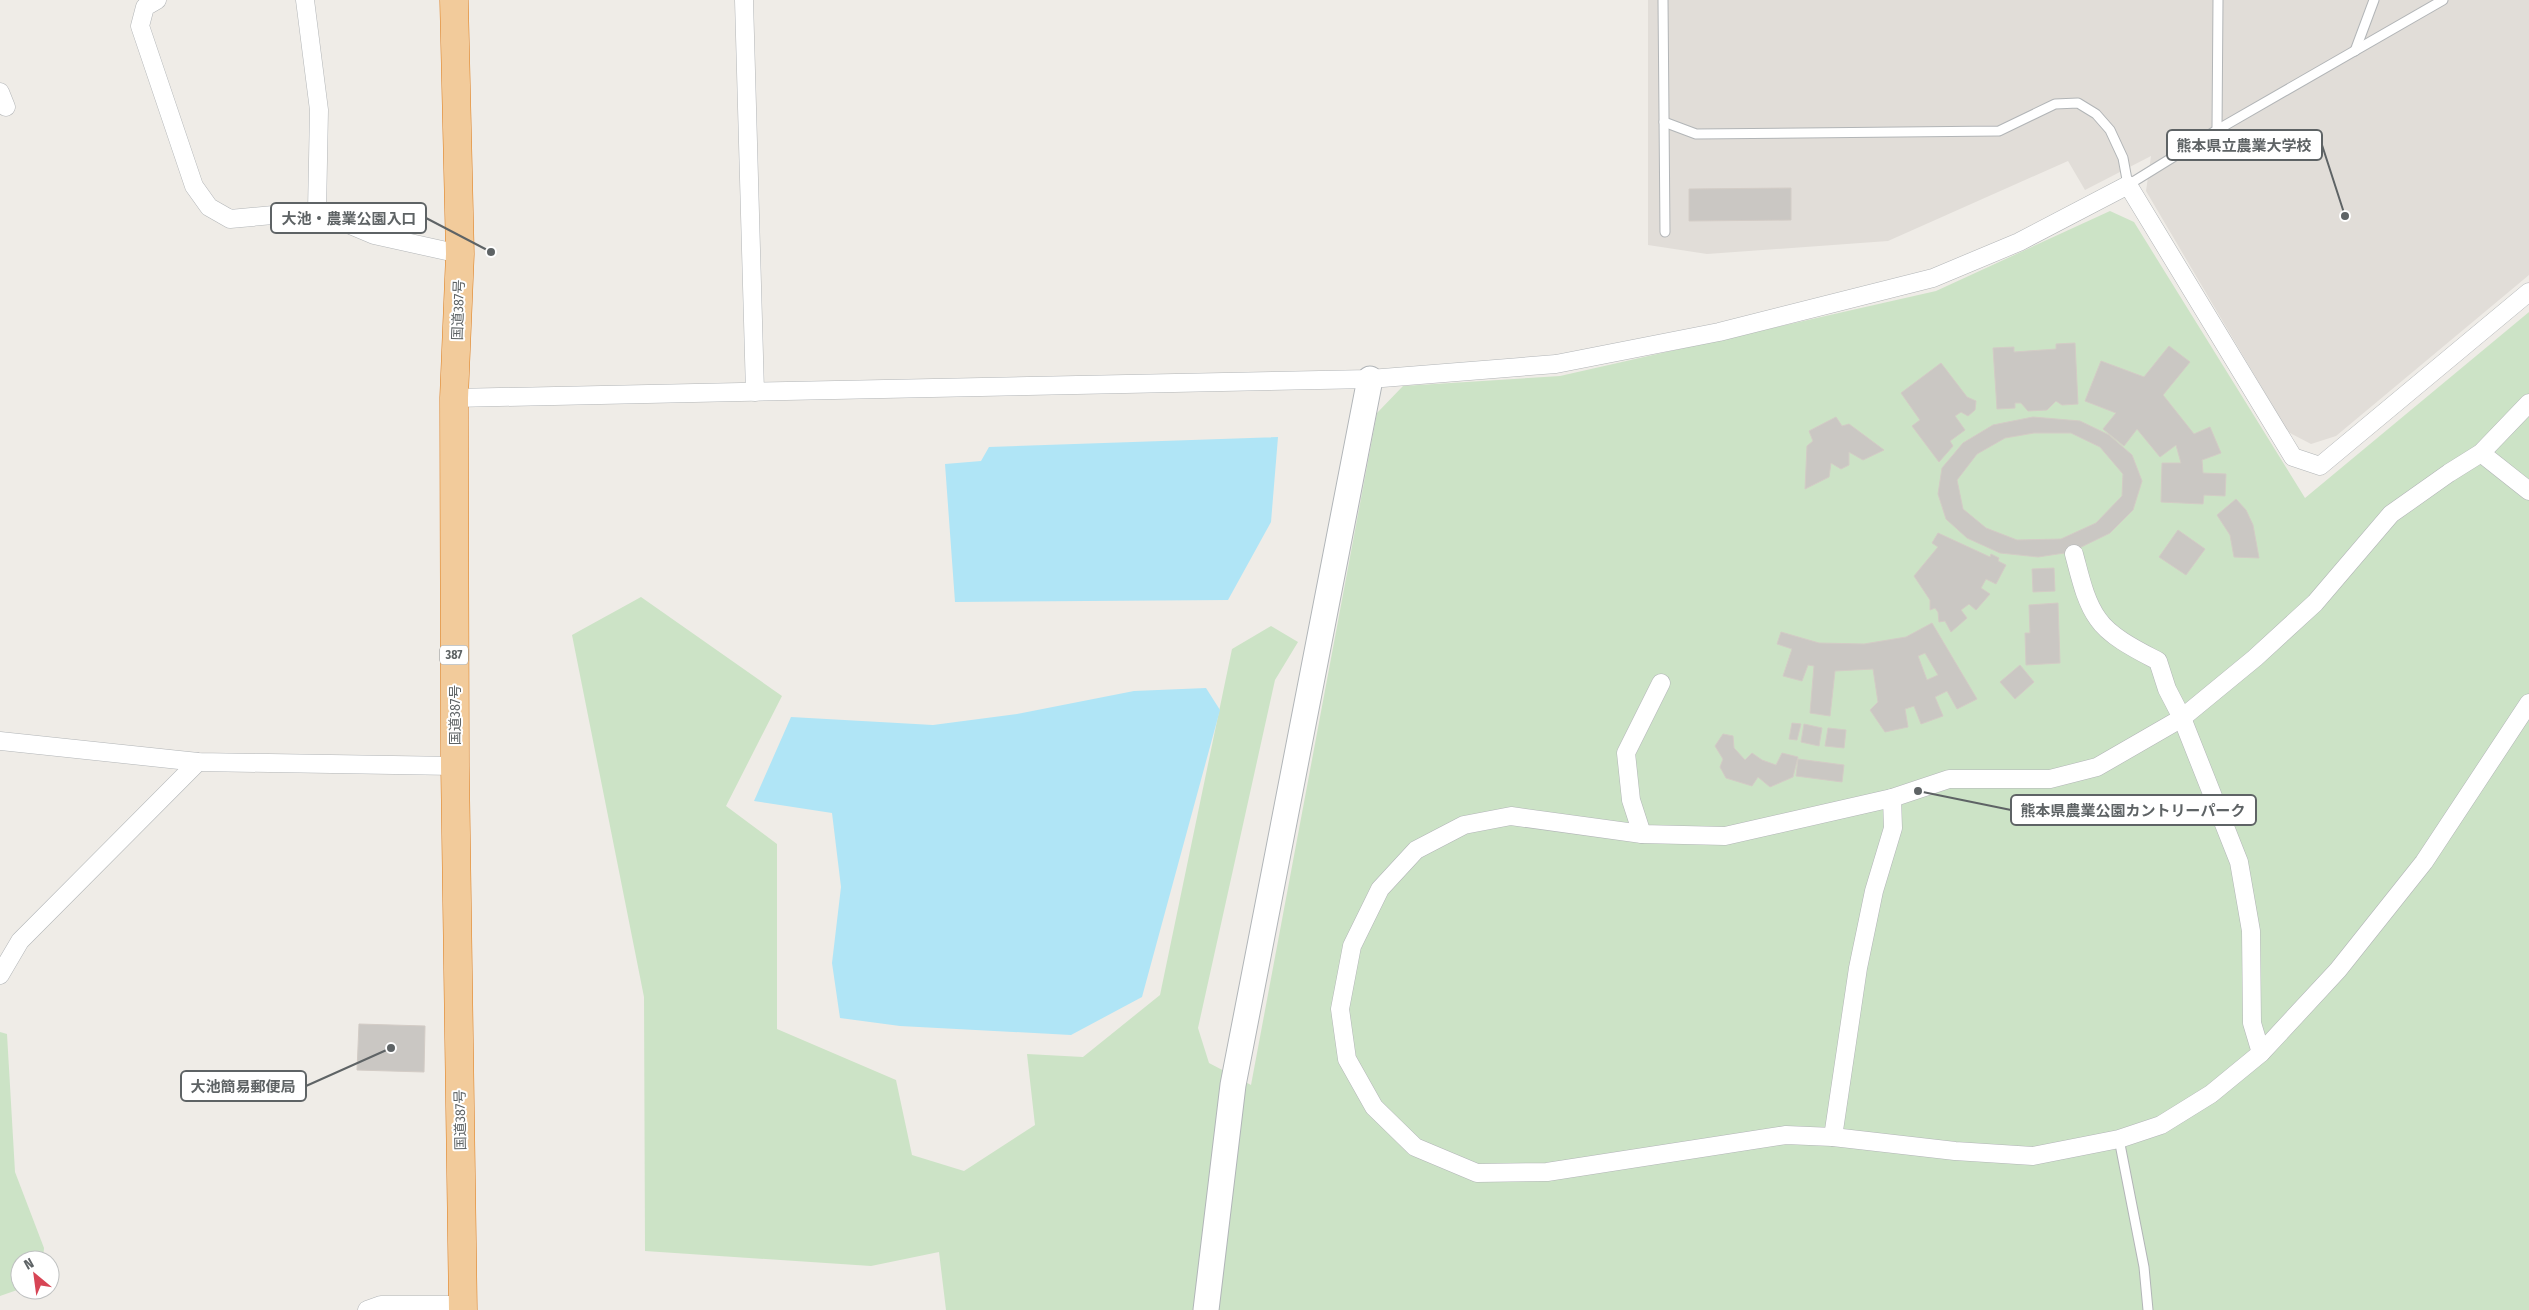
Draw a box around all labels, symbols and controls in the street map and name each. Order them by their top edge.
callout: 熊本県立農業大学校 [2167,130,2322,160]
text: 熊本県立農業大学校 [2176,137,2312,155]
callout: 大池・農業公園入口 [271,203,426,233]
text: 大池・農業公園入口 [281,210,417,228]
street label: 国道387号 [449,279,468,341]
road number: 387 [440,646,468,664]
street label: 国道387号 [447,685,464,745]
callout: 熊本県農業公園カントリーパーク [2011,795,2256,825]
text: 熊本県農業公園カントリーパーク [2021,802,2245,820]
callout: 大池簡易郵便局 [181,1071,306,1101]
text: 大池簡易郵便局 [190,1078,296,1096]
street label: 国道387号 [451,1089,470,1151]
north arrow [10,1250,60,1300]
text: N [21,1255,37,1274]

